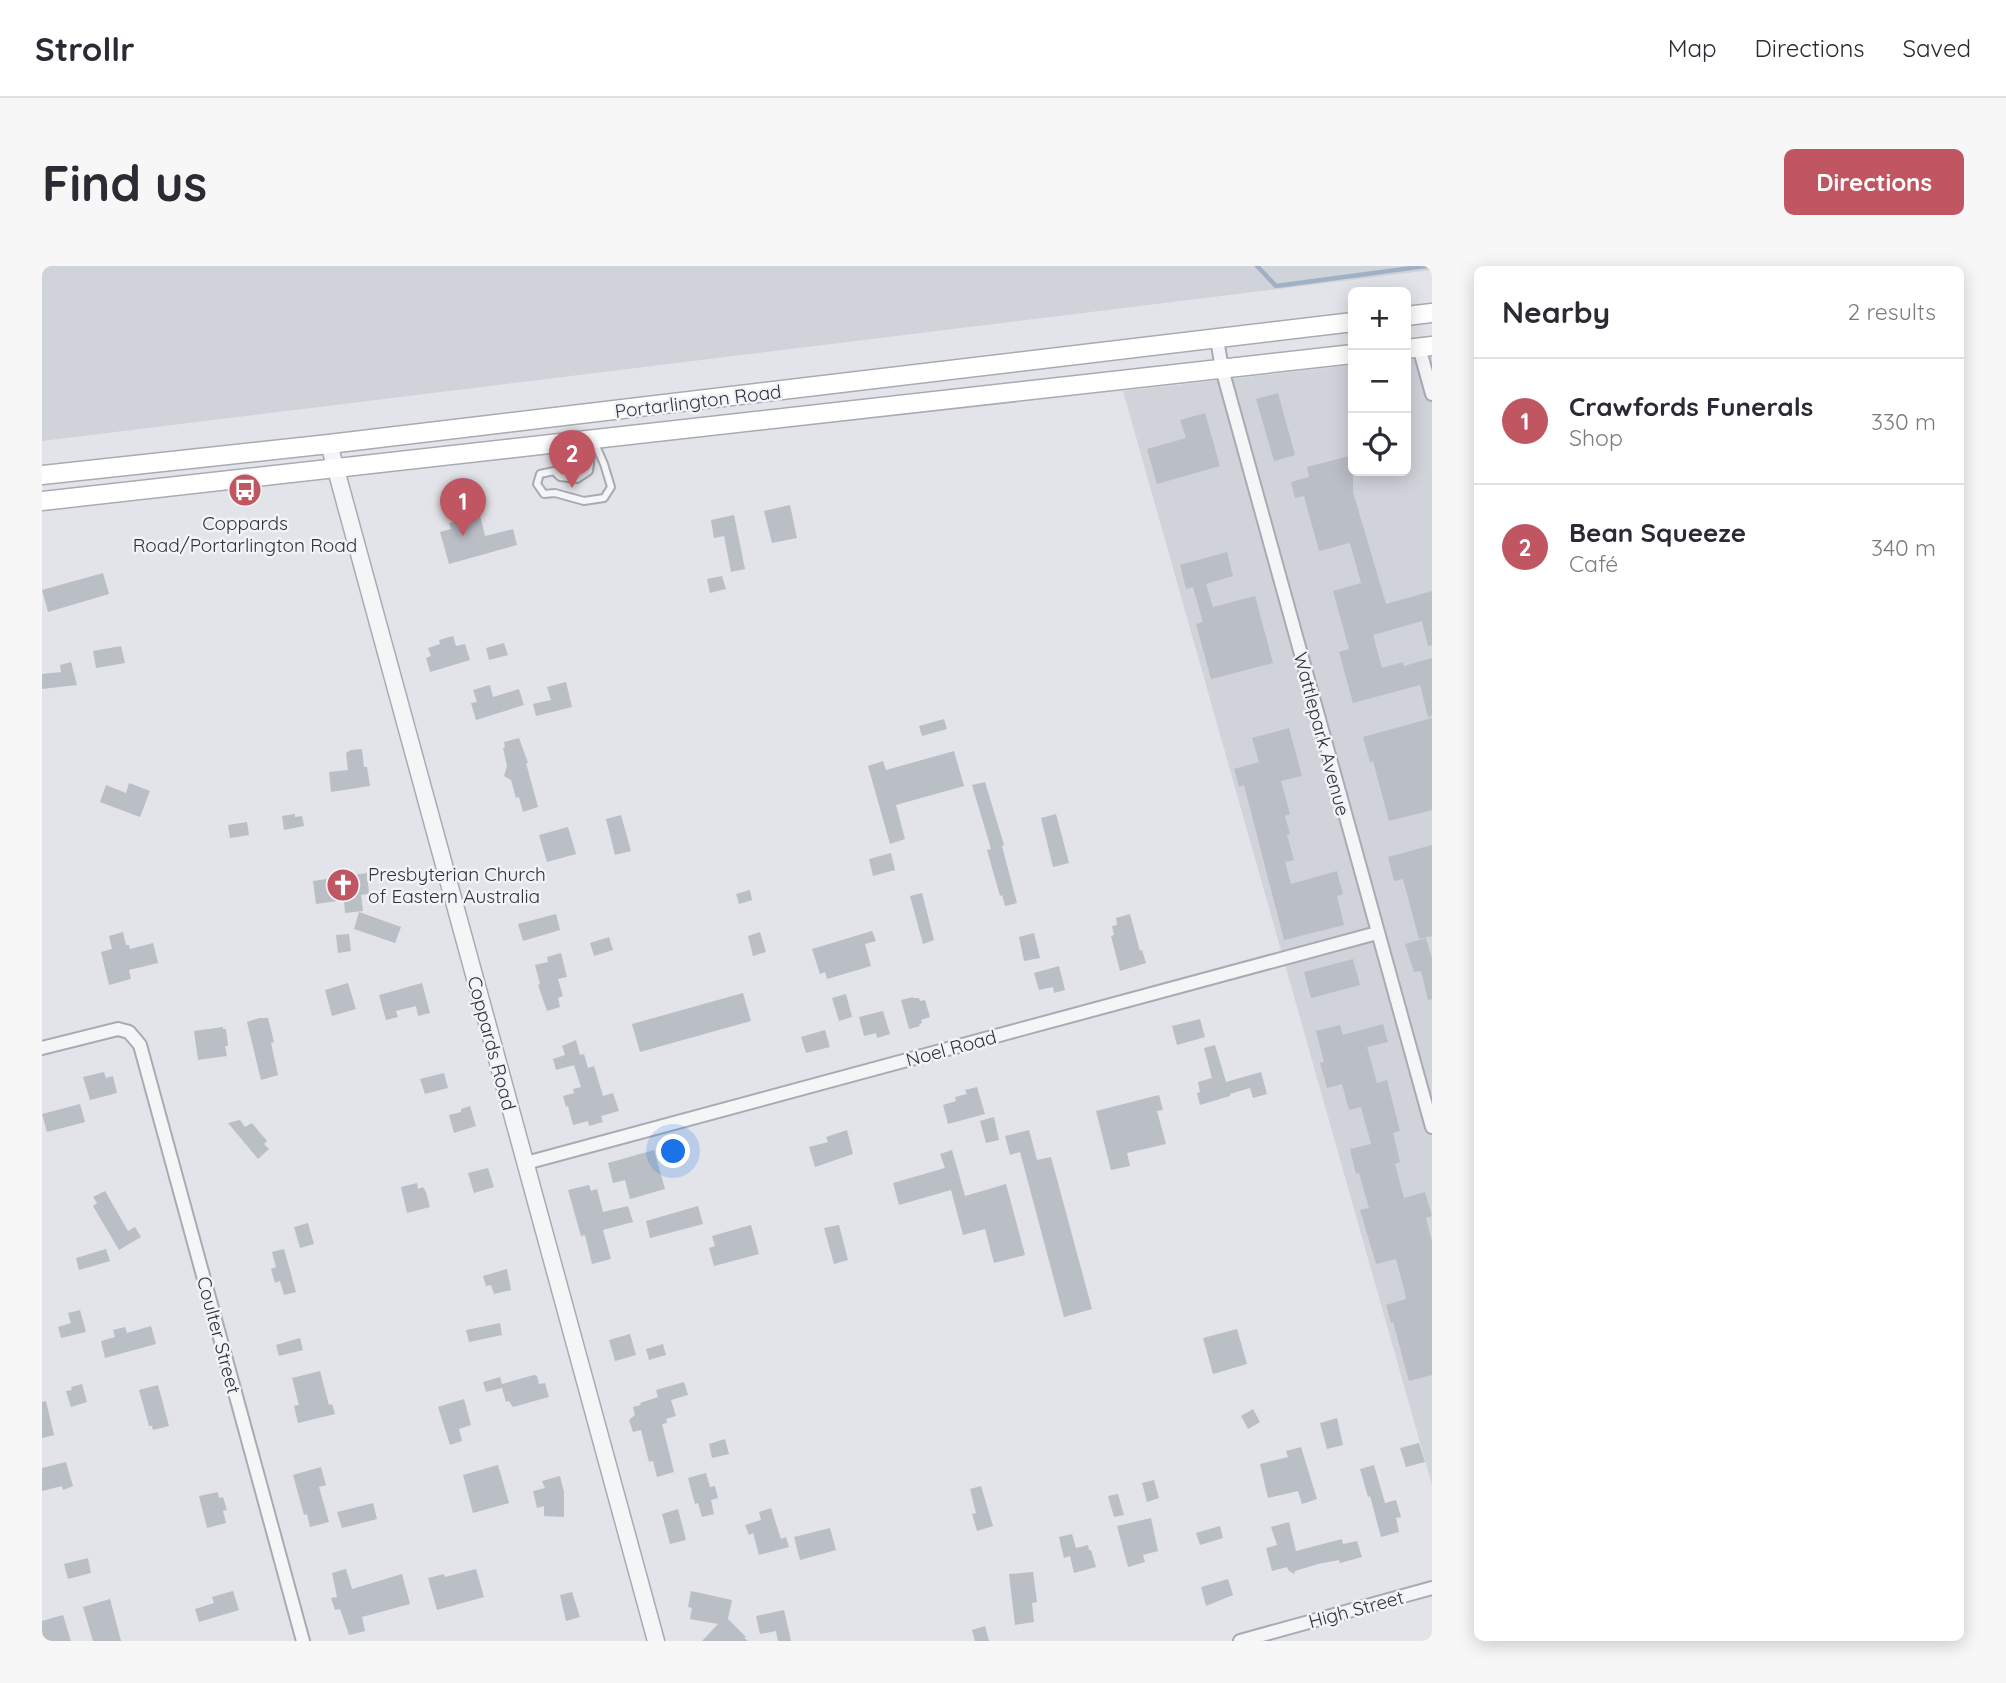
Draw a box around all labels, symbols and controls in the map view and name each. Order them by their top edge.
text: Strollr [35,28,135,69]
text: Map [1668,33,1717,63]
text: Directions [1755,33,1865,63]
text: Saved [1903,33,1971,63]
button: Directions [1784,149,1964,215]
text: Find us [42,152,207,213]
map controls [1348,287,1411,476]
button: + [1348,287,1411,350]
text: Nearby [1502,293,1610,331]
text: 2 results [1847,297,1936,326]
button: − [1348,350,1411,413]
street label: Portarlington Road [613,379,783,423]
text: Crawfords Funerals [1569,390,1813,423]
text: 1 [1521,407,1529,436]
text: 330 m [1871,407,1936,436]
button: locate [1348,413,1411,476]
text: Shop [1569,423,1623,452]
pin: 2 [549,430,595,488]
bus stop icon: Coppards Road/Portarlington Road [226,471,264,509]
pin: 1 [440,478,486,536]
place label: Coppards Road/Portarlington Road [133,511,357,557]
text: Bean Squeeze [1569,516,1746,549]
text: 2 [1518,533,1532,562]
text: 340 m [1871,533,1936,562]
text: Café [1569,549,1618,578]
street label: Wattlepark Avenue [1289,650,1355,818]
place label: Presbyterian Church of Eastern Australia [368,862,546,908]
church icon: Presbyterian Church of Eastern Australia [324,866,362,904]
street label: Coppards Road [463,973,521,1113]
street label: Noel Road [903,1024,999,1072]
your location [656,1134,690,1168]
street label: Coulter Street [192,1274,246,1396]
street label: High Street [1306,1585,1406,1633]

